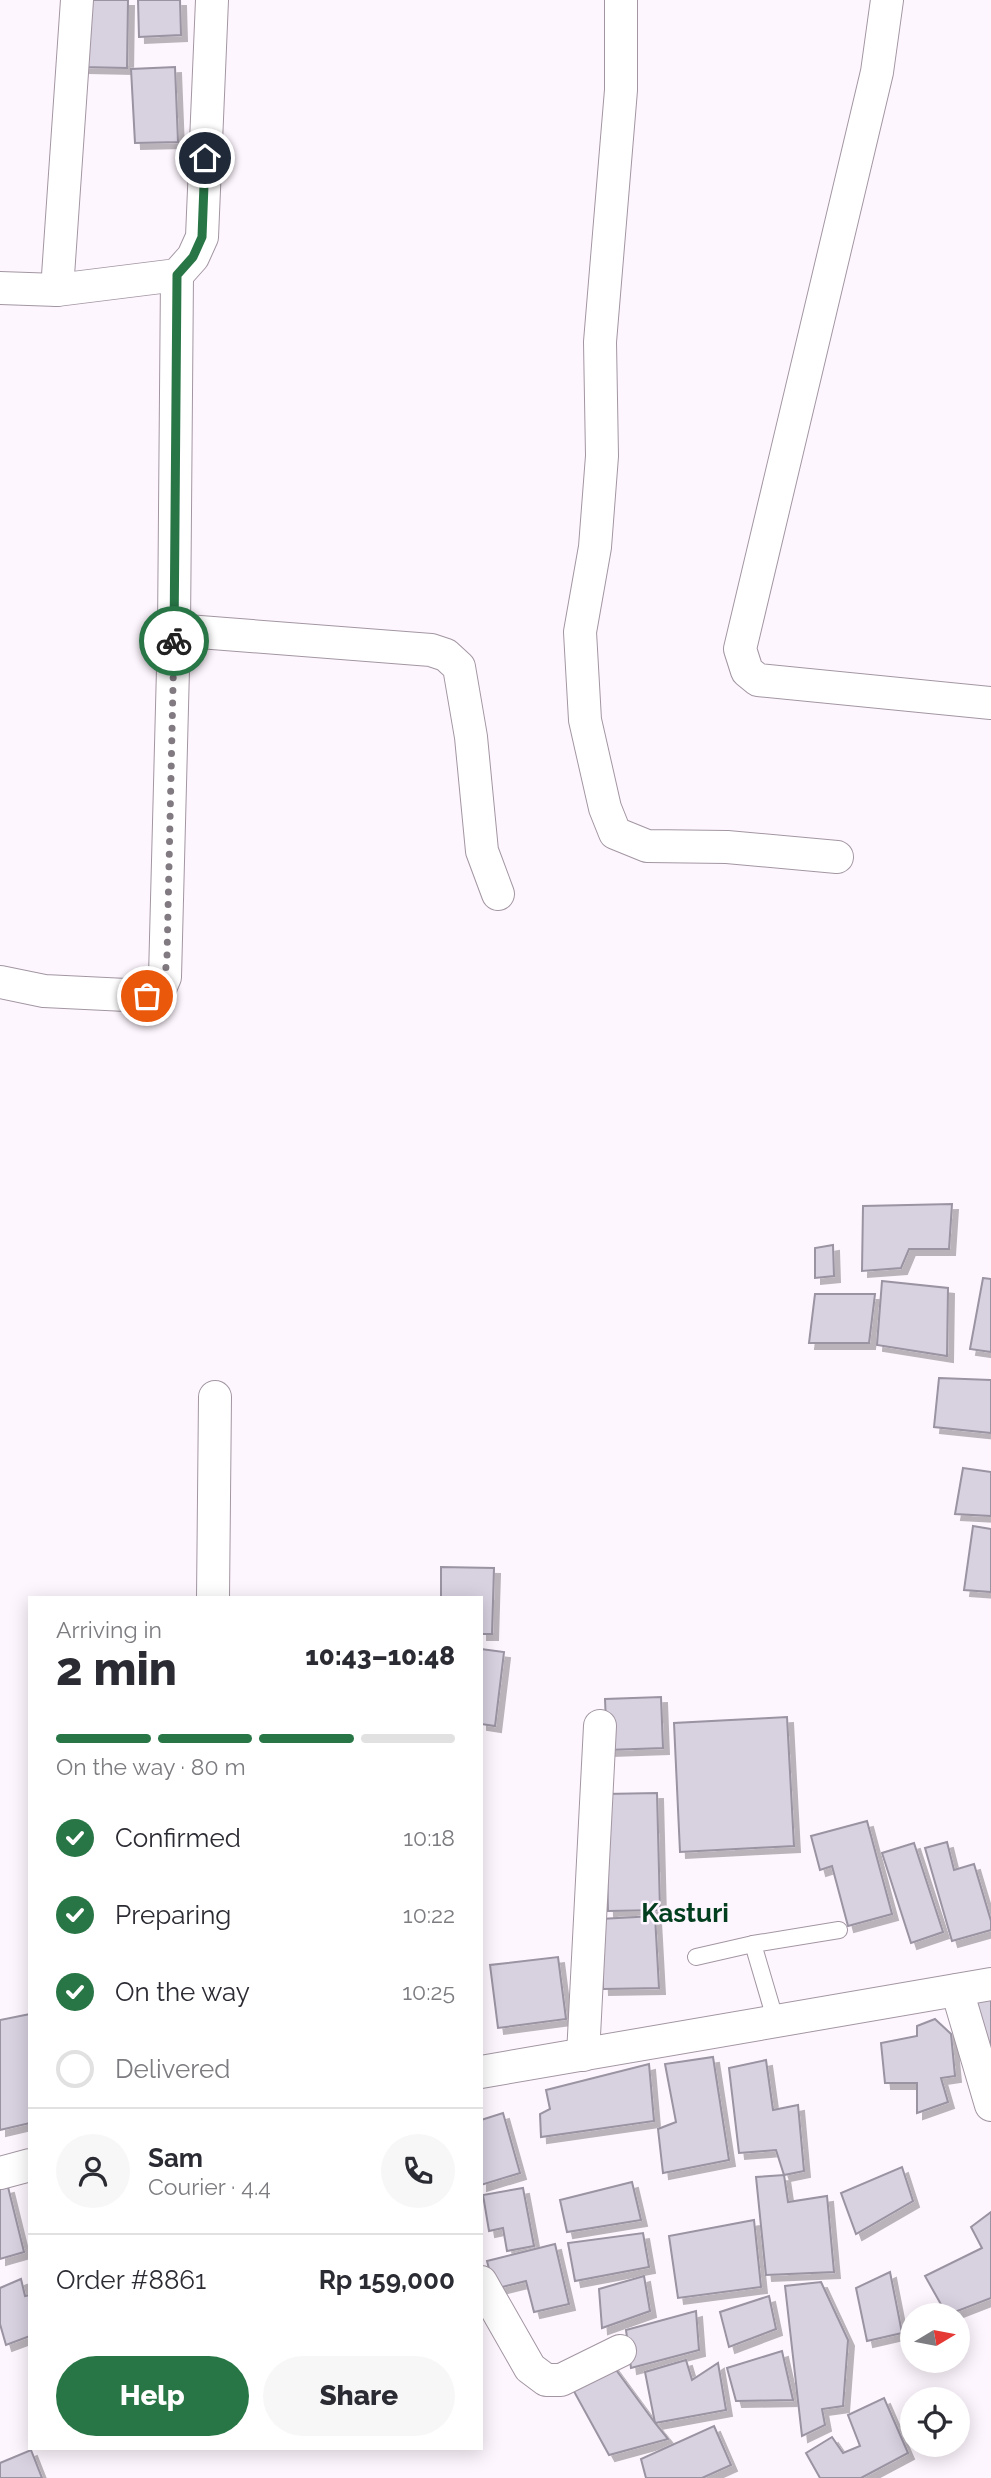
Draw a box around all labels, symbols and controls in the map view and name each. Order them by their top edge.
pin [175,128,235,188]
icon: home [186,139,224,177]
courier [139,606,209,676]
icon: bike [155,622,193,660]
pin [117,966,177,1026]
icon: bag [128,977,166,1015]
text: Arriving in [56,1616,162,1643]
text: 10:43–10:48 [305,1641,455,1671]
text: 2 min [56,1642,177,1696]
text: On the way · 80 m [56,1753,246,1780]
icon: check [56,1819,94,1857]
text: Confirmed [115,1823,241,1853]
text: 10:18 [403,1824,455,1851]
icon: check [56,1896,94,1934]
district label: Kasturi [641,1898,729,1928]
text: Preparing [115,1900,231,1930]
text: 10:22 [403,1901,455,1928]
icon: check [56,1973,94,2011]
text: On the way [115,1977,250,2007]
text: 10:25 [402,1978,455,2005]
text: Delivered [115,2054,230,2084]
button: person [56,2134,130,2208]
button: phone [381,2134,455,2208]
text: Sam [148,2143,203,2173]
text: Courier · 4.4 [148,2173,271,2200]
text: Order #8861 [56,2265,206,2295]
text: Rp 159,000 [319,2265,455,2295]
north arrow [900,2303,970,2373]
map controls [900,2303,970,2457]
button: Help [56,2356,249,2436]
button: Share [263,2356,455,2436]
button: locate [900,2387,970,2457]

